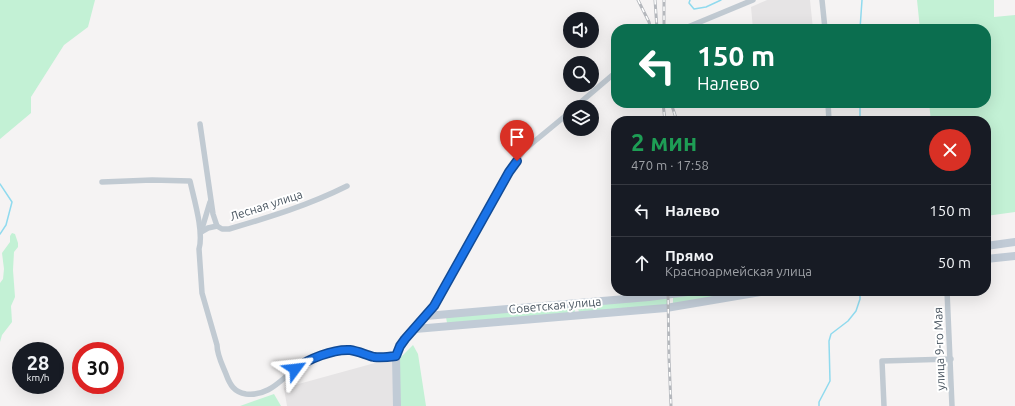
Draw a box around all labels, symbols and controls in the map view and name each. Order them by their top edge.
map controls [563,12,599,136]
button: sound [563,12,599,48]
icon: left [631,40,683,92]
text: 150 m [697,40,775,71]
button: search [563,56,599,92]
text: Налево [697,73,760,93]
button: layers [563,100,599,136]
pin [500,120,534,161]
icon: arrive [506,126,528,148]
text: 2 мин [631,129,697,156]
button: close [929,129,971,171]
text: 470 m · 17:58 [631,158,709,172]
street label: Лесная улица [228,187,304,223]
icon: left [631,200,653,222]
text: Налево [665,202,720,219]
text: 150 m [929,202,971,219]
text: Прямо [665,247,714,264]
icon: ahead [631,252,653,274]
text: 50 m [938,254,971,271]
text: Красноармейская улица [665,264,812,278]
street label: Советская улица [508,294,602,316]
street label: улица 9-го Мая [931,307,947,391]
speed limit sign: 30 [72,342,124,394]
position arrow [274,348,316,390]
text: 28 [27,351,49,374]
text: km/h [26,372,50,383]

